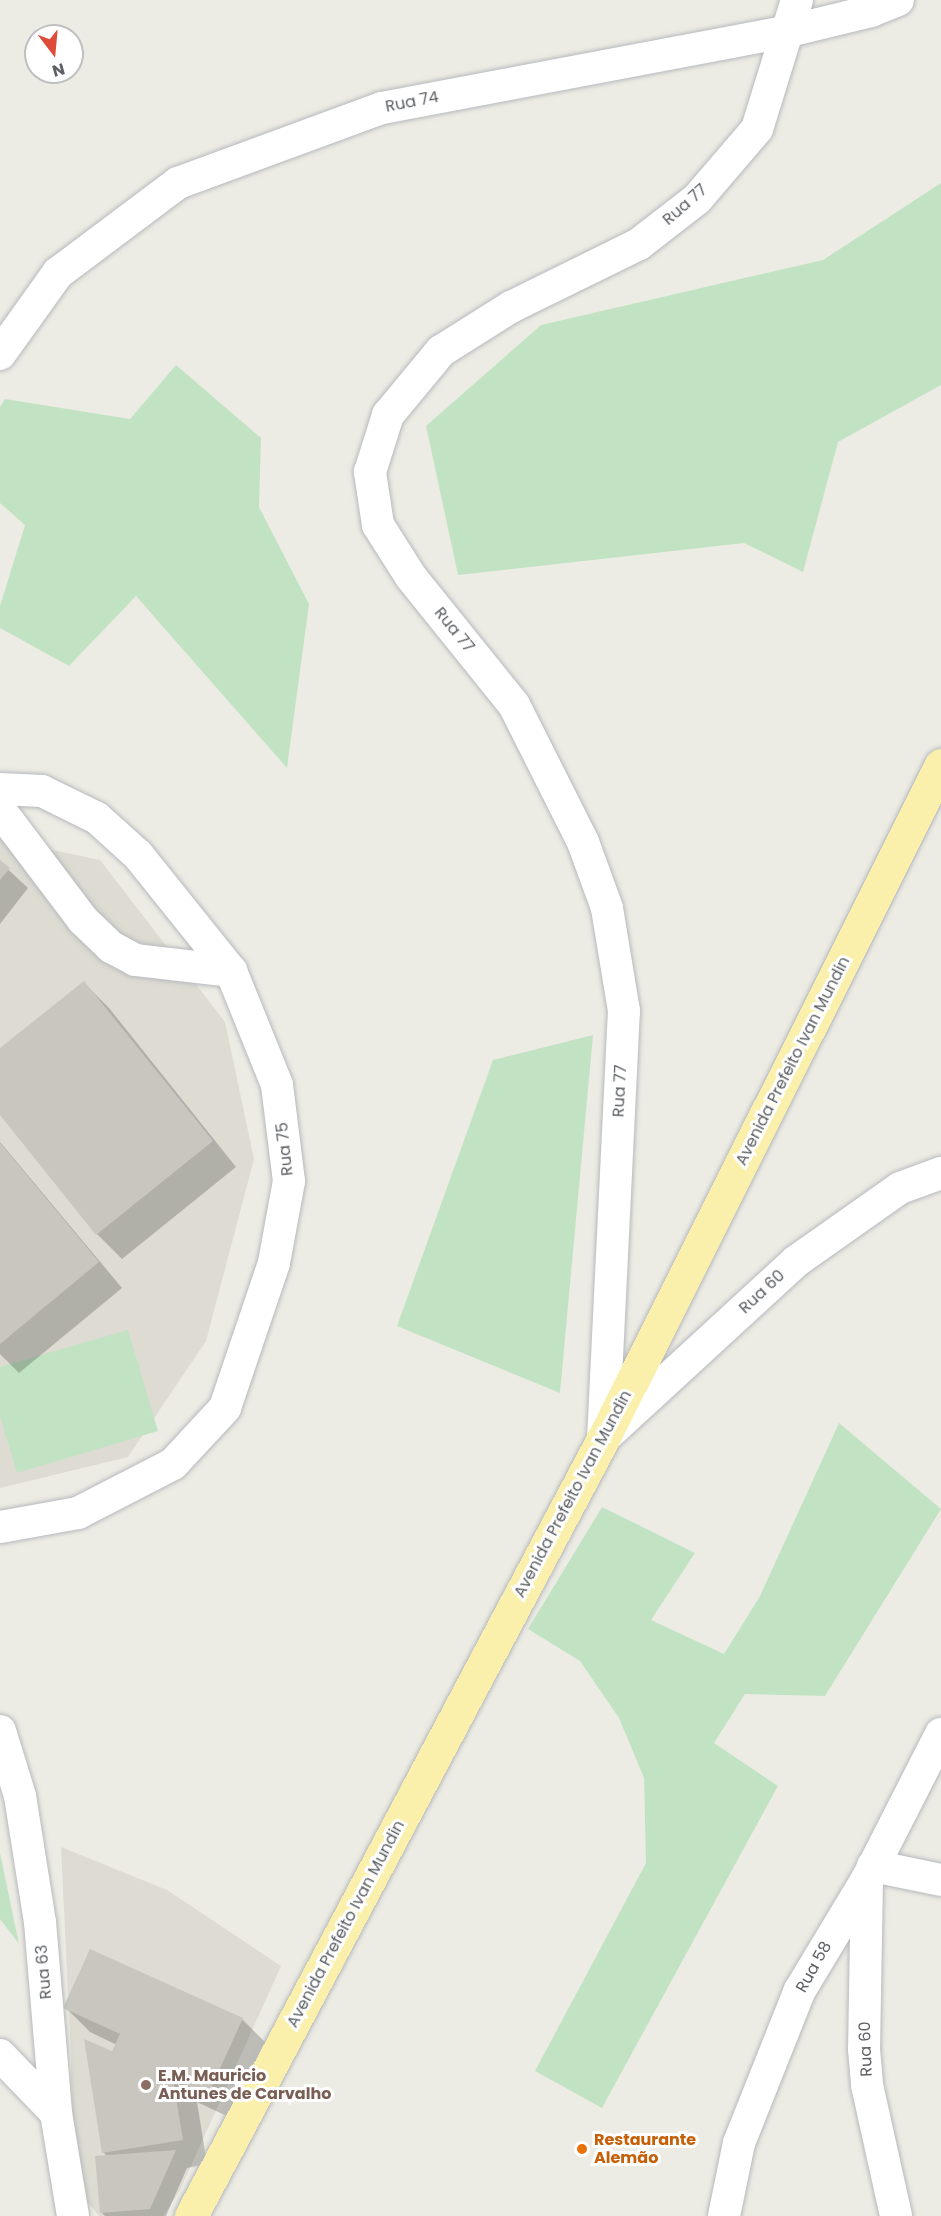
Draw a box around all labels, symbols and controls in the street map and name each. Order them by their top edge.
north arrow [24,24,84,84]
text: N [50,57,68,83]
street label: Rua 74 [384,87,440,117]
street label: Rua 77 [659,181,711,229]
street label: Rua 77 [430,604,478,656]
street label: Avenida Prefeito Ivan Mundin [732,953,854,1169]
street label: Rua 77 [609,1064,631,1118]
street label: Rua 75 [273,1121,297,1177]
street label: Rua 60 [735,1266,789,1318]
street label: Avenida Prefeito Ivan Mundin [510,1387,636,1601]
street label: Avenida Prefeito Ivan Mundin [283,1817,409,2031]
street label: Rua 58 [792,1938,836,1996]
street label: Rua 63 [32,1944,56,2000]
street label: Rua 60 [855,2021,877,2077]
place label: E.M. Mauricio Antunes de Carvalho [158,2066,331,2104]
marker: E.M. Mauricio Antunes de Carvalho [139,2078,153,2092]
place label: Restaurante Alemão [594,2130,696,2168]
marker: Restaurante Alemão [575,2142,589,2156]

